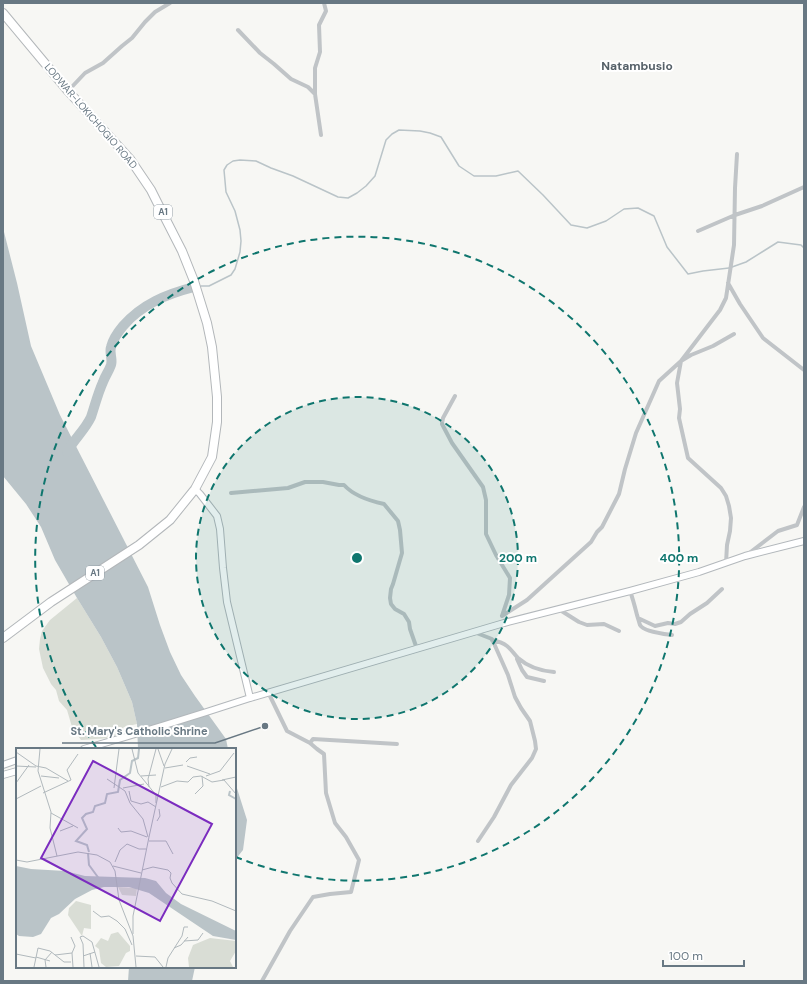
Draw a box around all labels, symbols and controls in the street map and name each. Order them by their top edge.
district label: Natambusio [601,58,673,74]
street label: LODWAR-LOKICHOGIO ROAD [42,61,140,171]
road number: A1 [154,205,172,219]
text: 200 m [499,550,537,566]
text: 400 m [660,550,698,566]
centre of rings [350,551,364,565]
road number: A1 [86,566,104,580]
callout: St. Mary's Catholic Shrine [62,720,215,743]
text: St. Mary's Catholic Shrine [70,724,208,738]
inset map [16,748,236,968]
scale bar [663,942,744,968]
text: 100 m [669,948,703,964]

